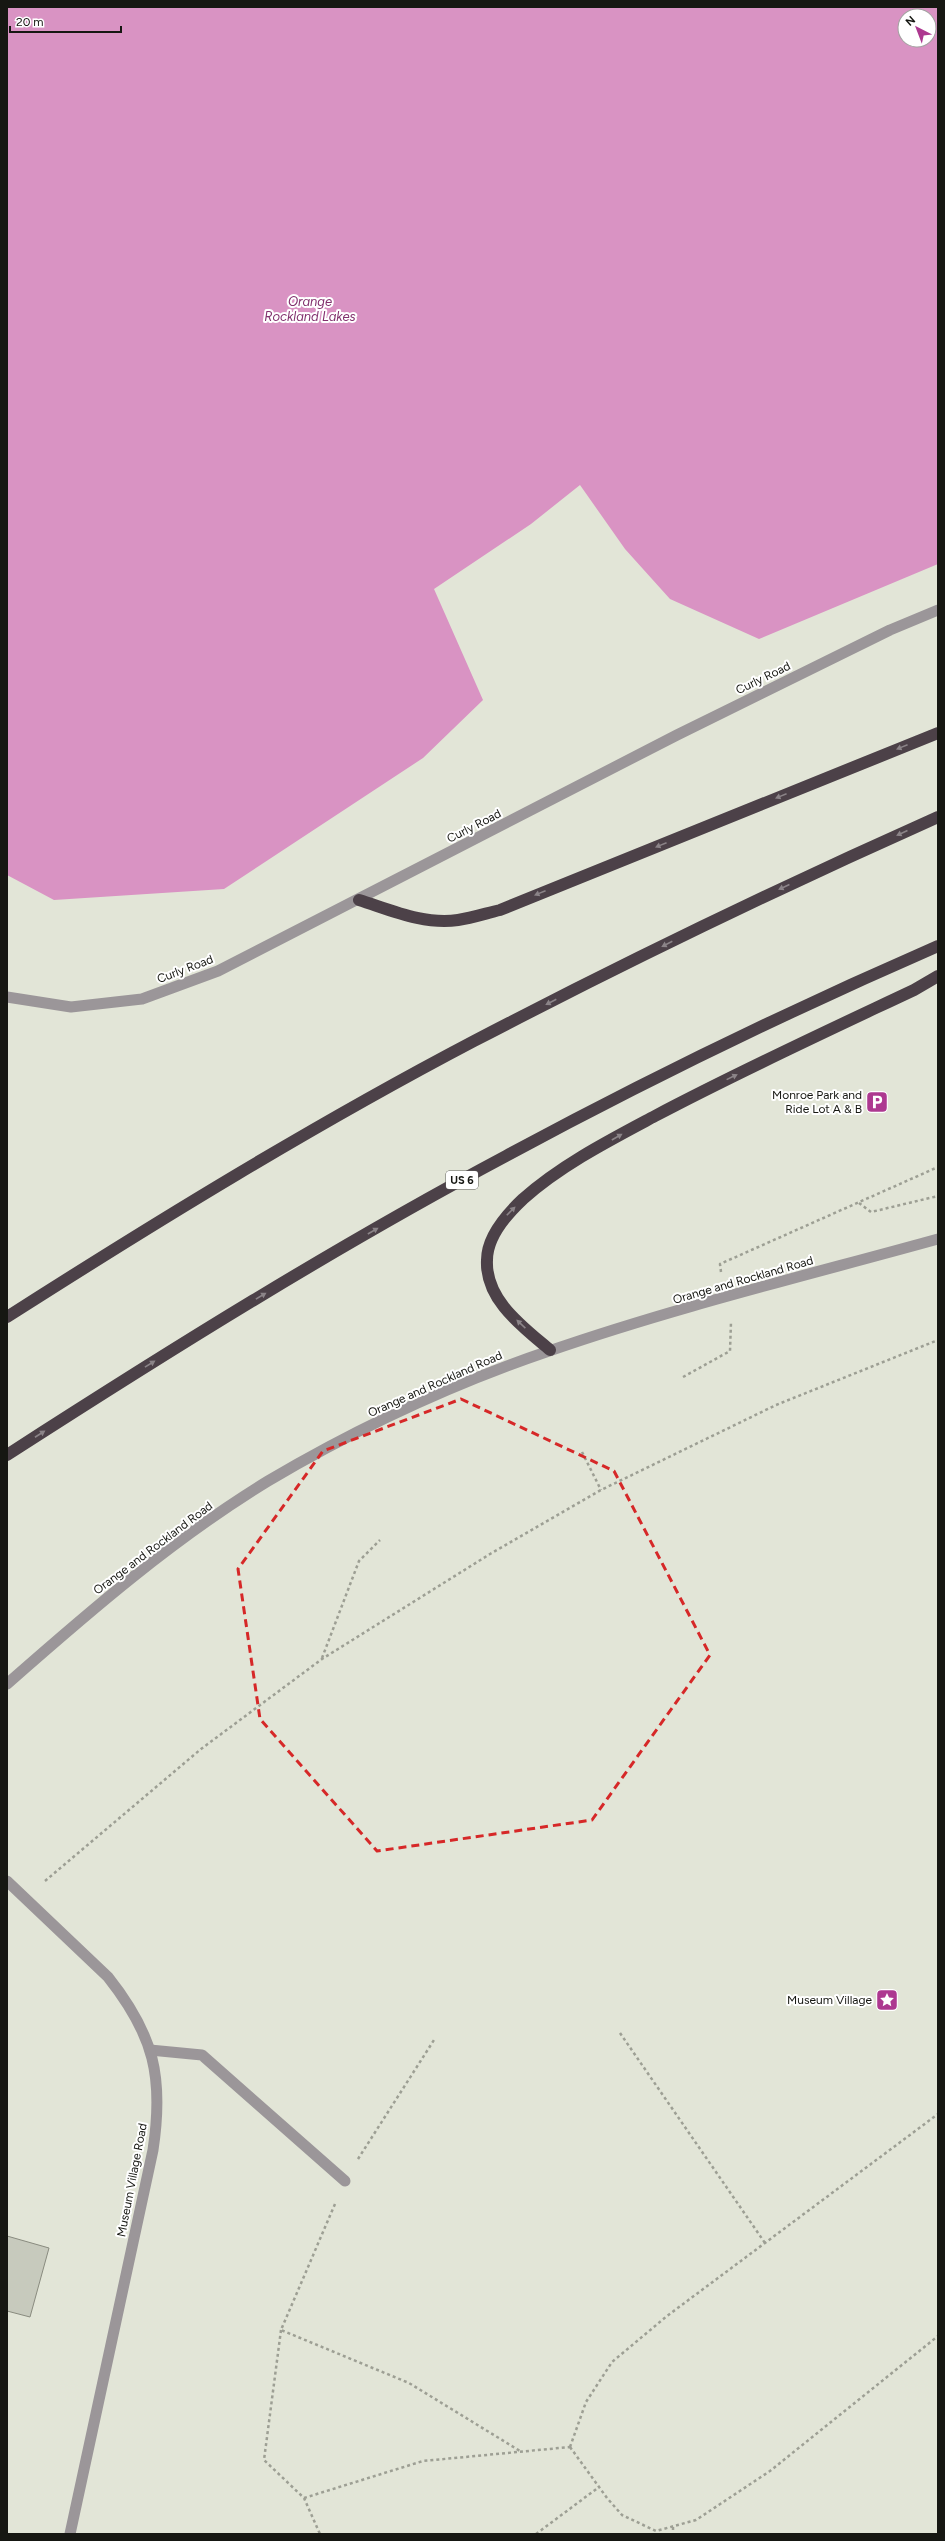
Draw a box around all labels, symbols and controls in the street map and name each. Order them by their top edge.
scale bar [10,8,121,34]
north arrow [897,8,937,48]
text: N [903,13,918,29]
text: 20 m [16,15,44,29]
water label: Orange Rockland Lakes [264,294,356,324]
street label: Curly Road [733,659,793,697]
one-way arrow [895,745,907,751]
one-way arrow [775,793,787,799]
street label: Curly Road [445,806,503,846]
one-way arrow [897,830,908,836]
one-way arrow [654,842,666,848]
one-way arrow [779,884,790,890]
one-way arrow [534,891,546,897]
one-way arrow [662,941,673,947]
street label: Curly Road [155,952,215,986]
one-way arrow [545,999,557,1005]
one-way arrow [726,1074,738,1080]
place label: Monroe Park and Ride Lot A & B [772,1088,862,1116]
parking icon: Monroe Park and Ride Lot A & B [864,1089,890,1115]
one-way arrow [612,1133,622,1141]
road number: US 6 [446,1171,478,1189]
one-way arrow [506,1206,516,1216]
one-way arrow [367,1227,379,1234]
street label: Orange and Rockland Road [671,1253,815,1307]
one-way arrow [255,1293,267,1300]
one-way arrow [516,1319,526,1329]
street label: Orange and Rockland Road [366,1348,504,1420]
one-way arrow [144,1360,155,1368]
one-way arrow [35,1430,45,1438]
street label: Orange and Rockland Road [91,1499,215,1597]
place icon: Museum Village [874,1987,900,2013]
place label: Museum Village [787,1993,872,2007]
street label: Museum Village Road [114,2122,150,2238]

